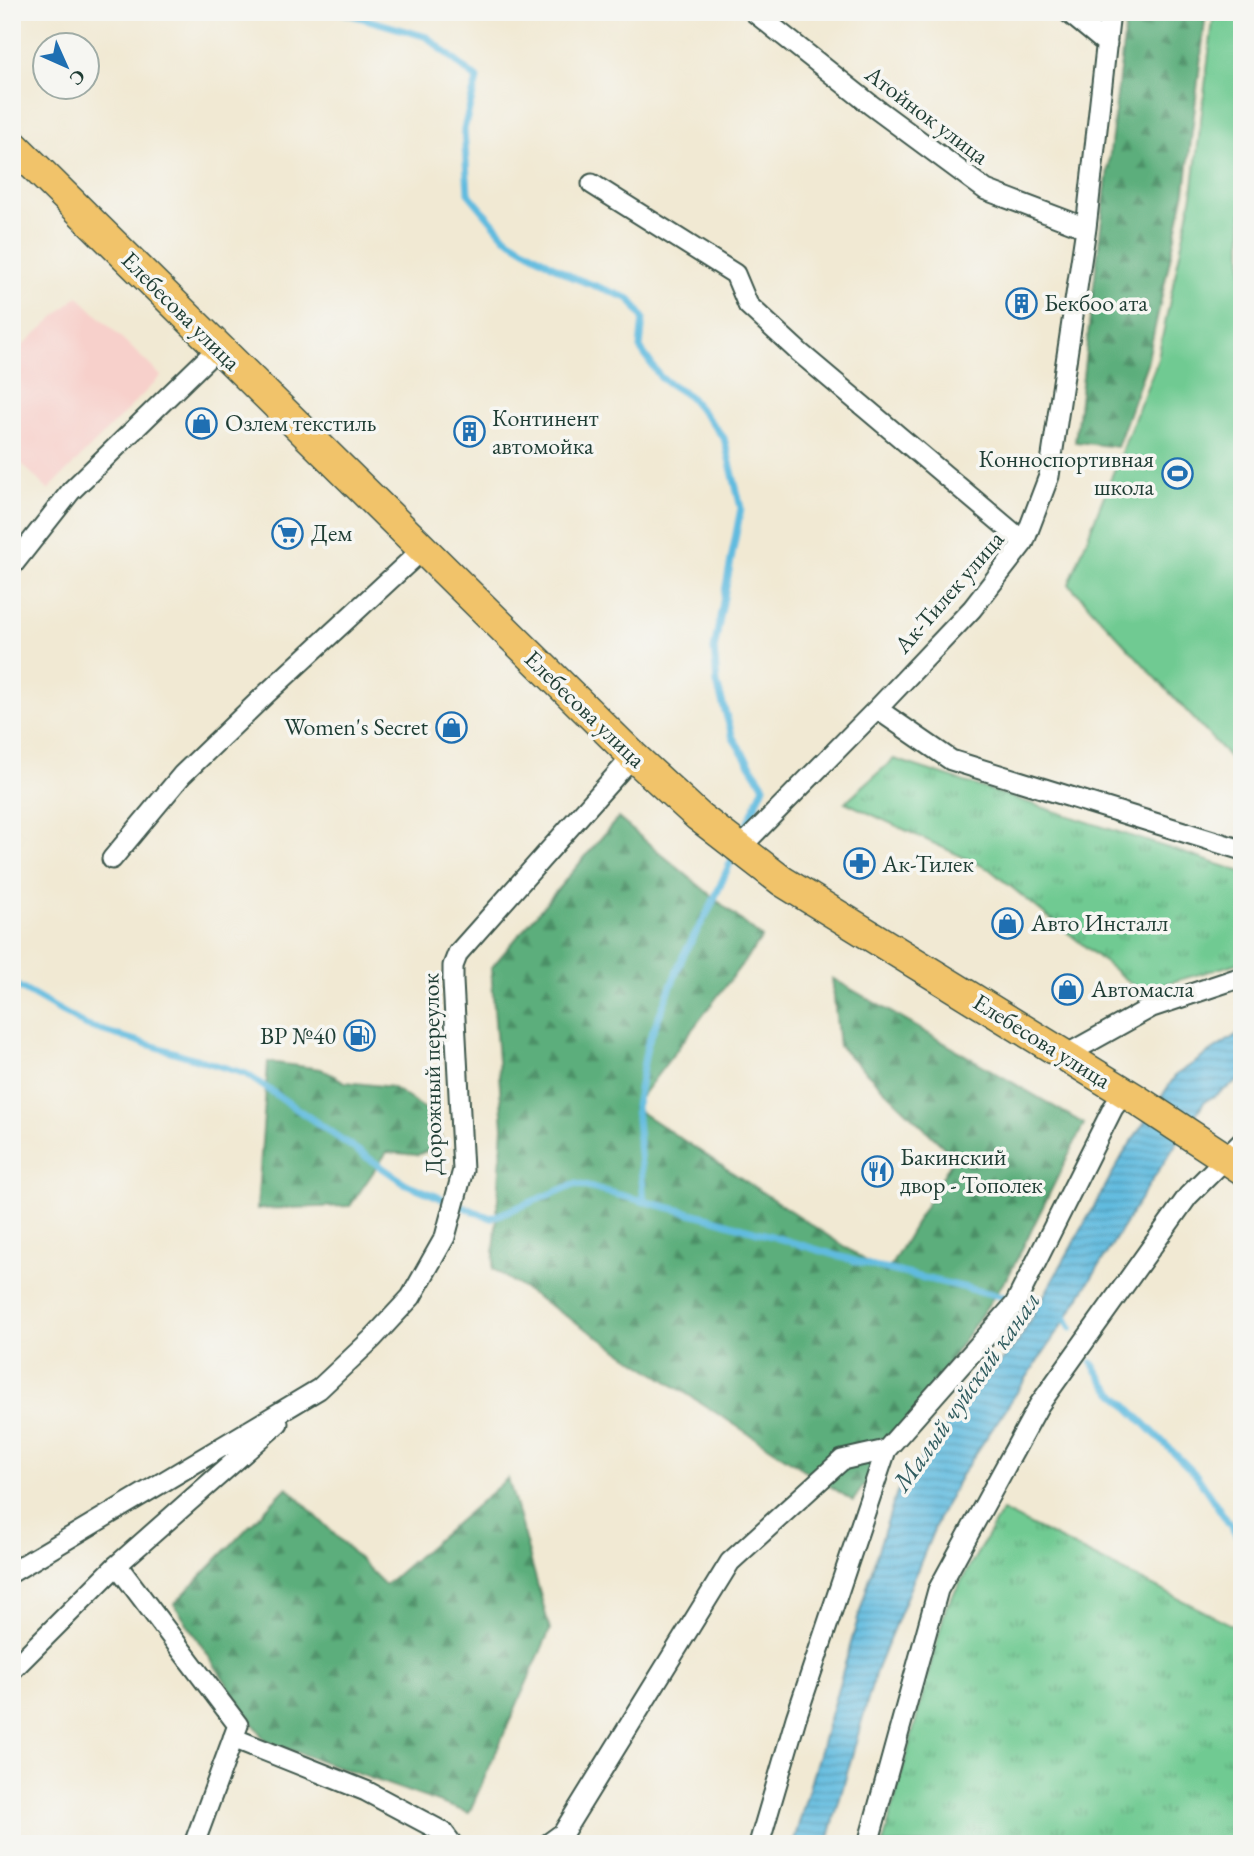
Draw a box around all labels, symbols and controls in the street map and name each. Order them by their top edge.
north arrow [32,32,102,102]
street label: Атойнок улица [859,57,996,171]
text: С [64,64,91,91]
street label: Елебесова улица [115,244,248,377]
building icon: Бекбоо ата [1004,286,1038,320]
place label: Бекбоо ата [1044,287,1148,318]
place label: Континент автомойка [492,402,599,461]
shop icon: Озлем текстиль [185,406,219,440]
place label: Озлем текстиль [225,407,377,438]
building icon: Континент автомойка [452,415,486,449]
place label: Конноспортивная школа [979,443,1154,502]
sports icon: Конноспортивная школа [1160,456,1194,490]
supermarket icon: Дем [271,516,305,550]
place label: Дем [311,517,352,548]
street label: Ак-Тилек улица [886,524,1011,660]
street label: Елебесова улица [518,643,653,775]
shop icon: Women's Secret [434,710,468,744]
place label: Women's Secret [284,711,428,742]
pharmacy icon: Ак-Тилек [842,847,876,881]
place label: Ак-Тилек [881,848,974,879]
shop icon: Авто Инсталл [991,906,1025,940]
place label: Авто Инсталл [1030,907,1168,938]
street label: Дорожный переулок [414,972,449,1175]
shop icon: Автомасла [1051,972,1085,1006]
place label: Автомасла [1090,973,1195,1004]
street label: Елебесова улица [968,986,1117,1095]
fuel station icon: BP №40 [342,1019,376,1053]
place label: BP №40 [260,1020,336,1051]
place label: Бакинский двор - Тополек [900,1141,1043,1200]
restaurant icon: Бакинский двор - Тополек [860,1154,894,1188]
water label: Малый чуйский канал [883,1284,1048,1499]

